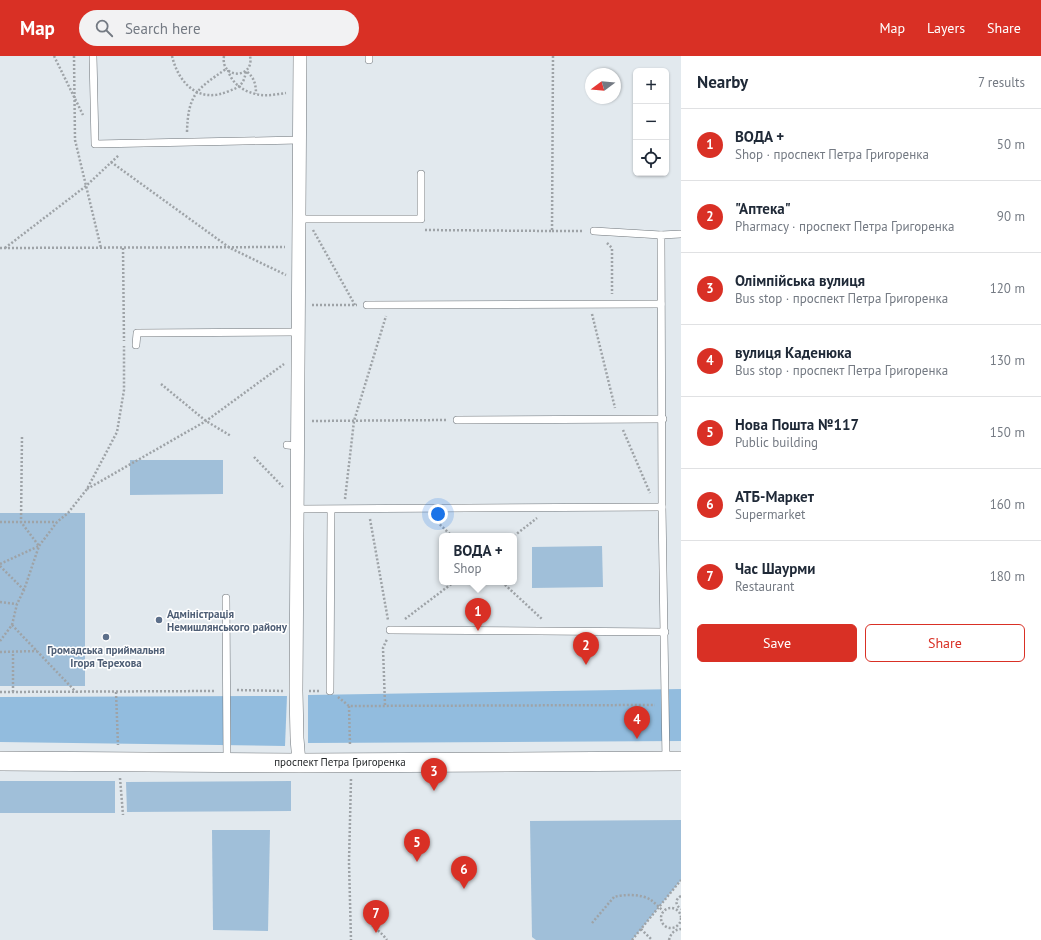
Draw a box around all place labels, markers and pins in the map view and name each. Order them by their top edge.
pin: 1 [465,598,491,631]
place label: Адміністрація Немишлянського району [167,607,288,634]
marker: Адміністрація Немишлянського району [154,615,164,625]
marker: Громадська приймальня Ігоря Терехова [101,632,111,642]
pin: 2 [573,632,599,665]
place label: Громадська приймальня Ігоря Терехова [47,643,165,670]
pin: 4 [624,706,650,739]
pin: 3 [421,758,447,791]
pin: 5 [404,829,430,862]
pin: 6 [451,856,477,889]
pin: 7 [363,900,389,933]

